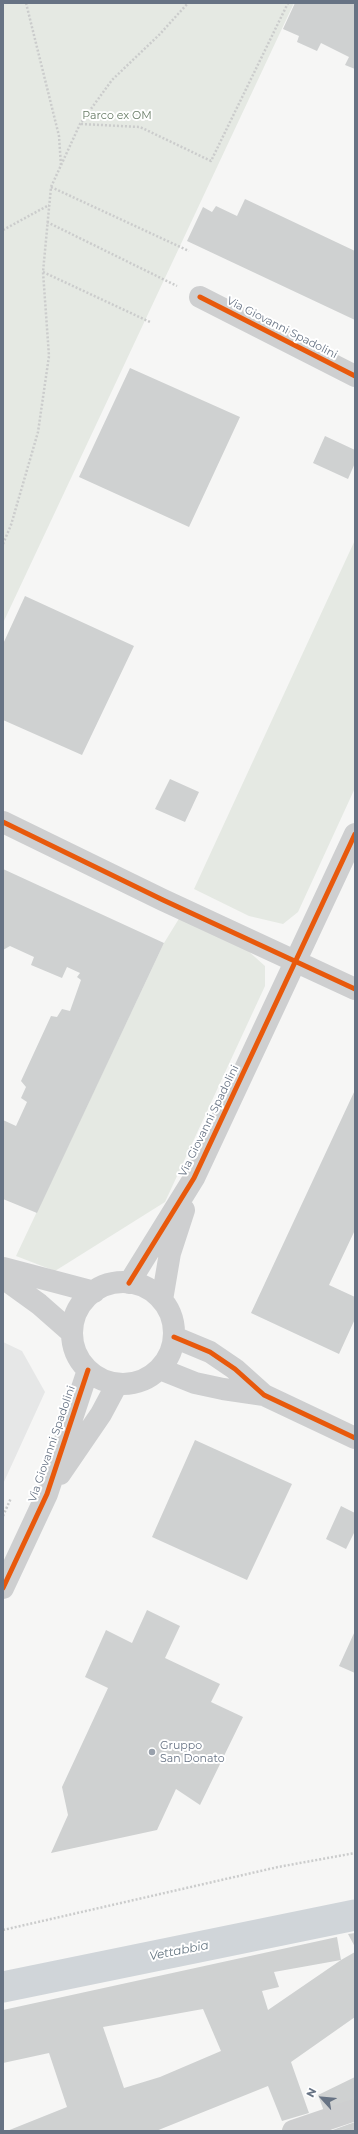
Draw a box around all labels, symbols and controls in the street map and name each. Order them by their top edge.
park label: Parco ex OM [82,109,152,123]
street label: Via Giovanni Spadolini [225,294,339,362]
street label: Via Giovanni Spadolini [176,1063,242,1179]
street label: Via Giovanni Spadolini [26,1384,78,1504]
place label: Gruppo San Donato [160,1739,225,1765]
marker: Gruppo San Donato [147,1747,157,1757]
water label: Vettabbia [148,1938,210,1964]
north arrow [302,2078,342,2118]
text: N [303,2085,320,2100]

